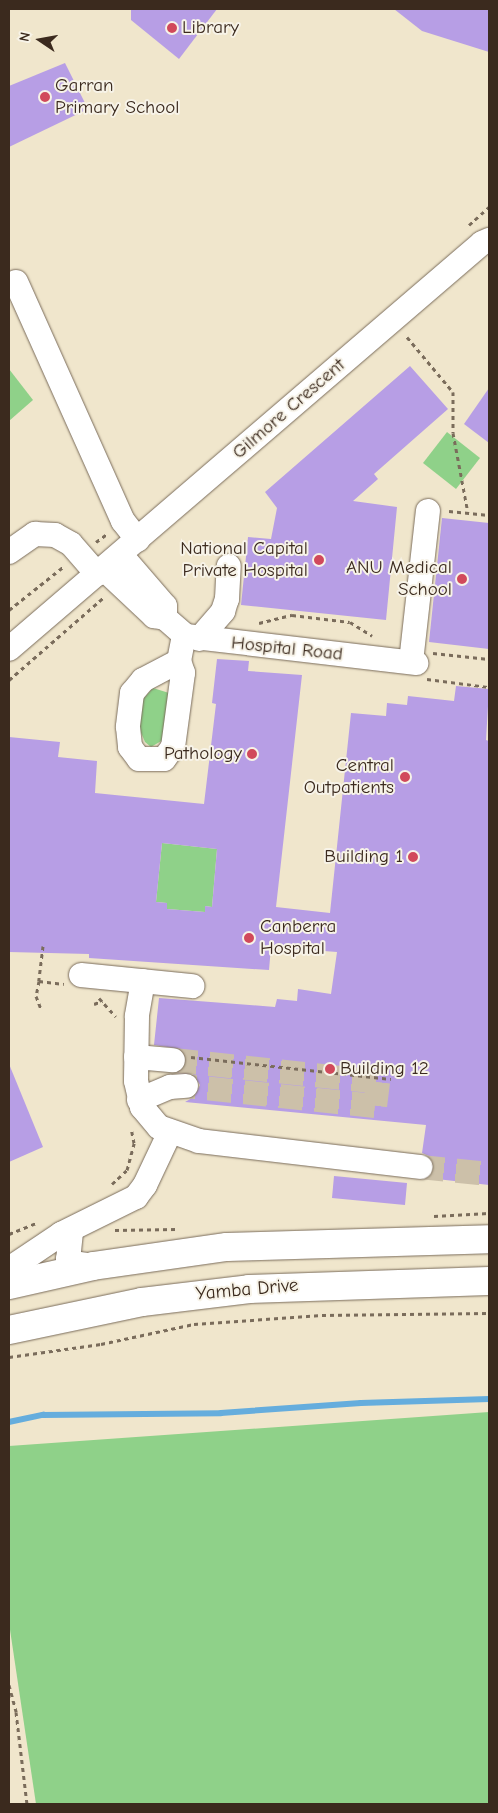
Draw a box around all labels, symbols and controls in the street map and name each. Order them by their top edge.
north arrow [15,15,65,65]
place label: Library [182,17,239,39]
marker: Library [166,22,178,34]
text: N [16,31,34,43]
place label: Garran Primary School [55,75,179,119]
marker: Garran Primary School [39,91,51,103]
street label: Gilmore Crescent [228,354,350,464]
place label: National Capital Private Hospital [180,538,308,582]
marker: National Capital Private Hospital [312,553,326,567]
place label: ANU Medical School [346,557,452,601]
marker: ANU Medical School [456,573,468,585]
street label: Hospital Road [230,632,344,666]
place label: Pathology [164,743,242,765]
marker: Pathology [246,748,258,760]
place label: Central Outpatients [304,755,394,799]
marker: Central Outpatients [398,770,412,784]
place label: Building 1 [324,846,403,868]
marker: Building 1 [407,851,419,863]
place label: Canberra Hospital [260,916,336,960]
marker: Canberra Hospital [242,931,256,945]
place label: Building 12 [340,1058,429,1080]
marker: Building 12 [324,1063,336,1075]
street label: Yamba Drive [195,1274,299,1306]

